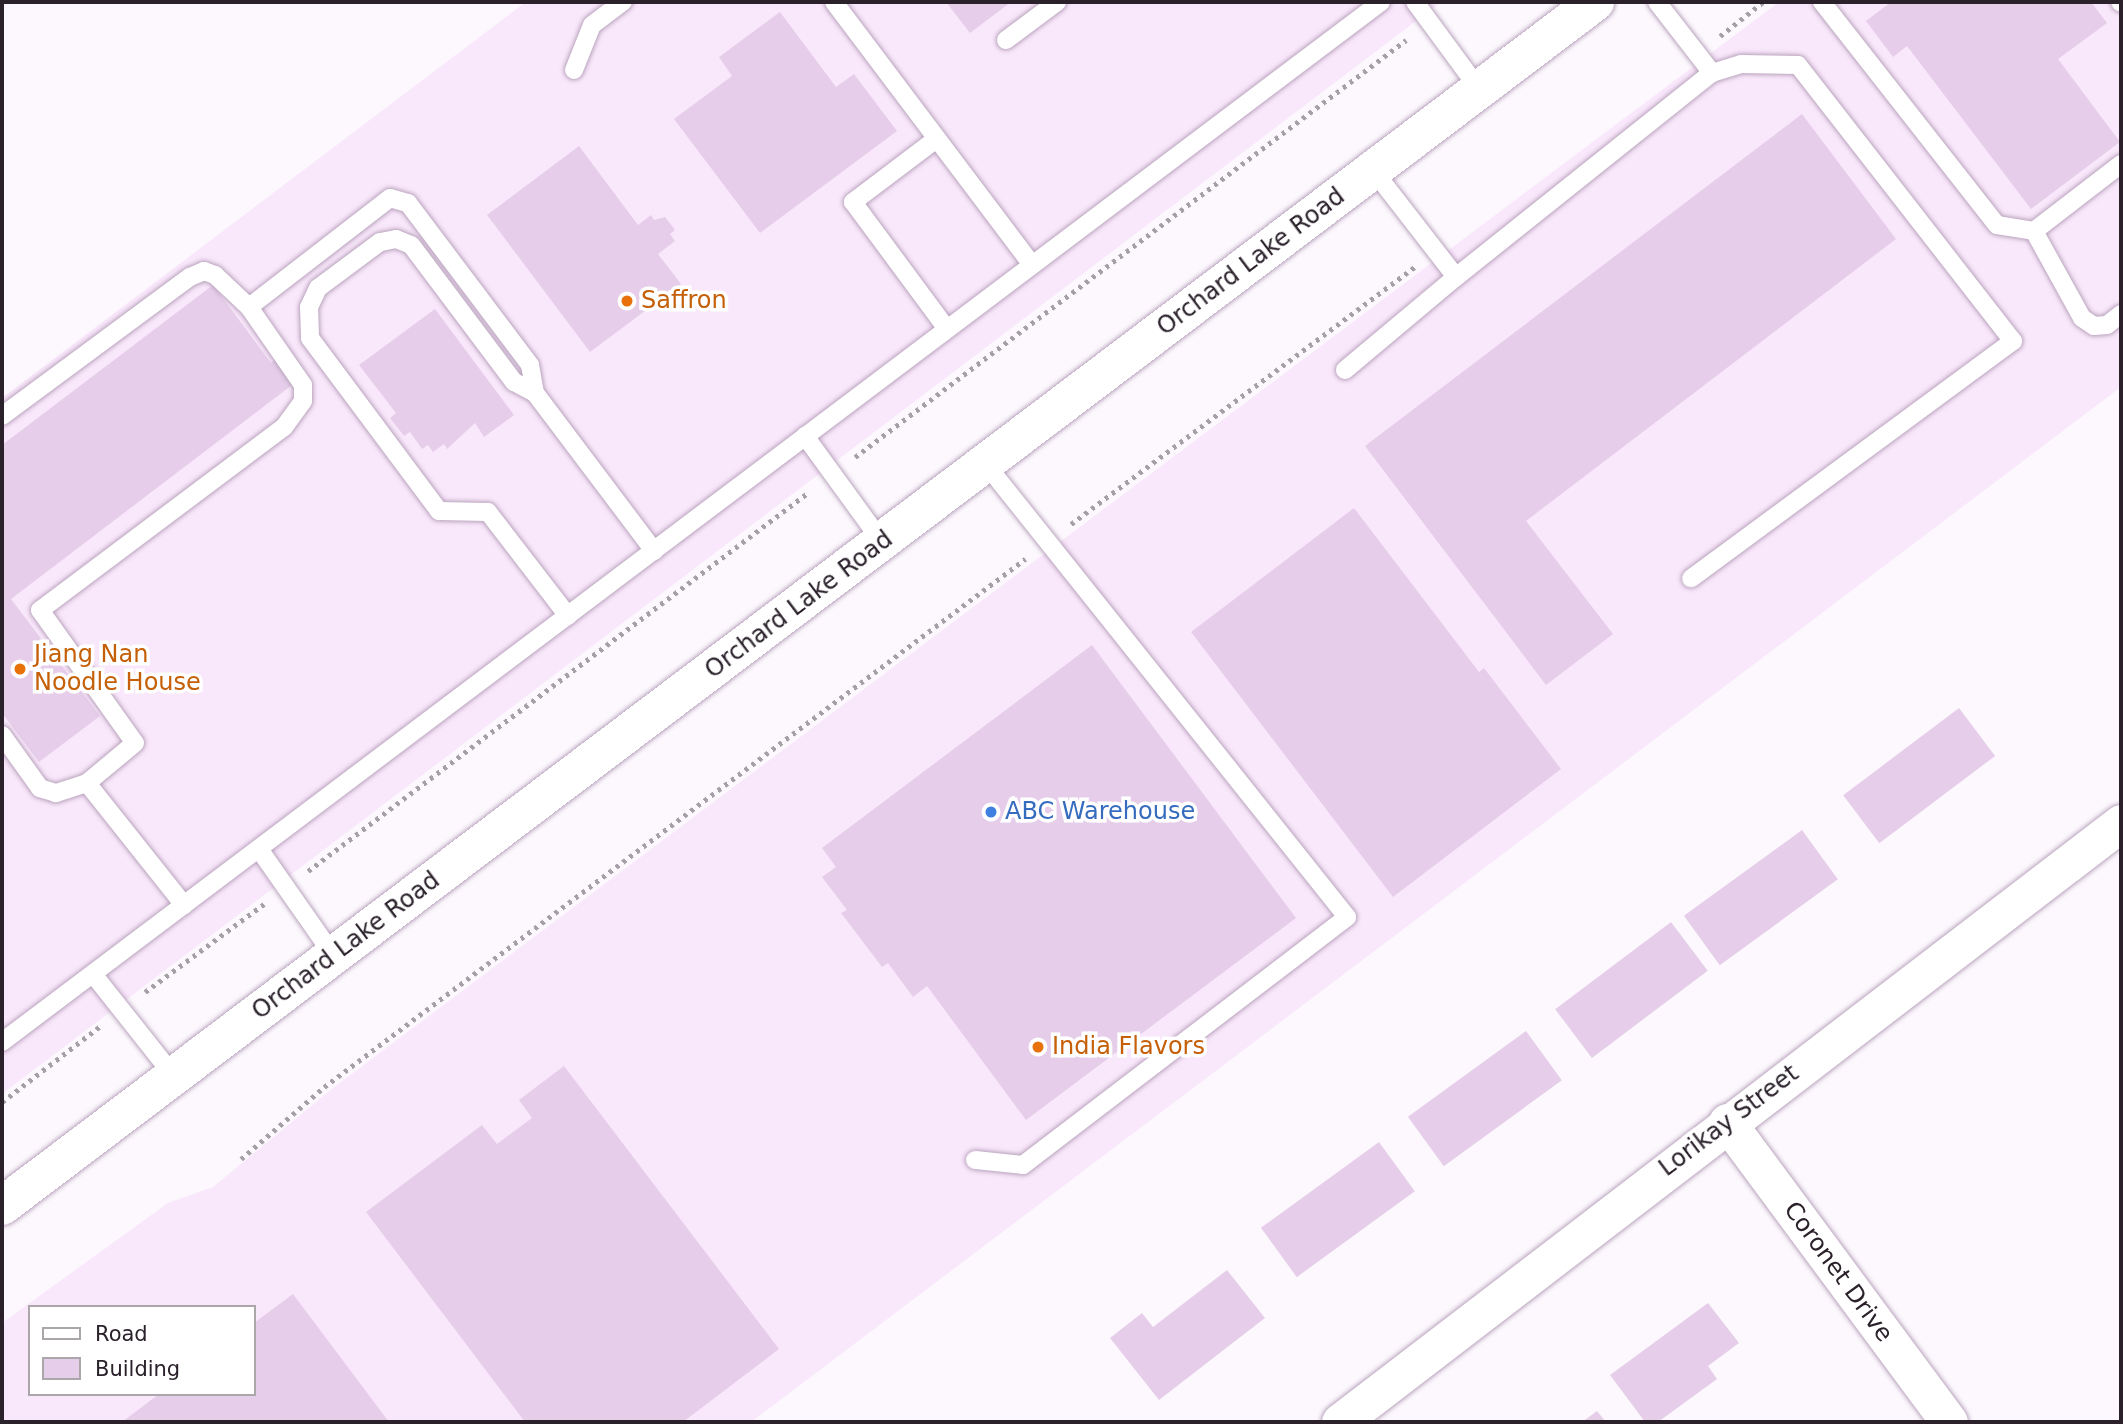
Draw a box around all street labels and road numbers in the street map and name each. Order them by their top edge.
street label: Orchard Lake Road [1152,182,1350,342]
street label: Orchard Lake Road [700,525,898,685]
street label: Orchard Lake Road [247,866,445,1026]
street label: Lorikay Street [1654,1059,1804,1183]
street label: Coronet Drive [1777,1196,1899,1348]

